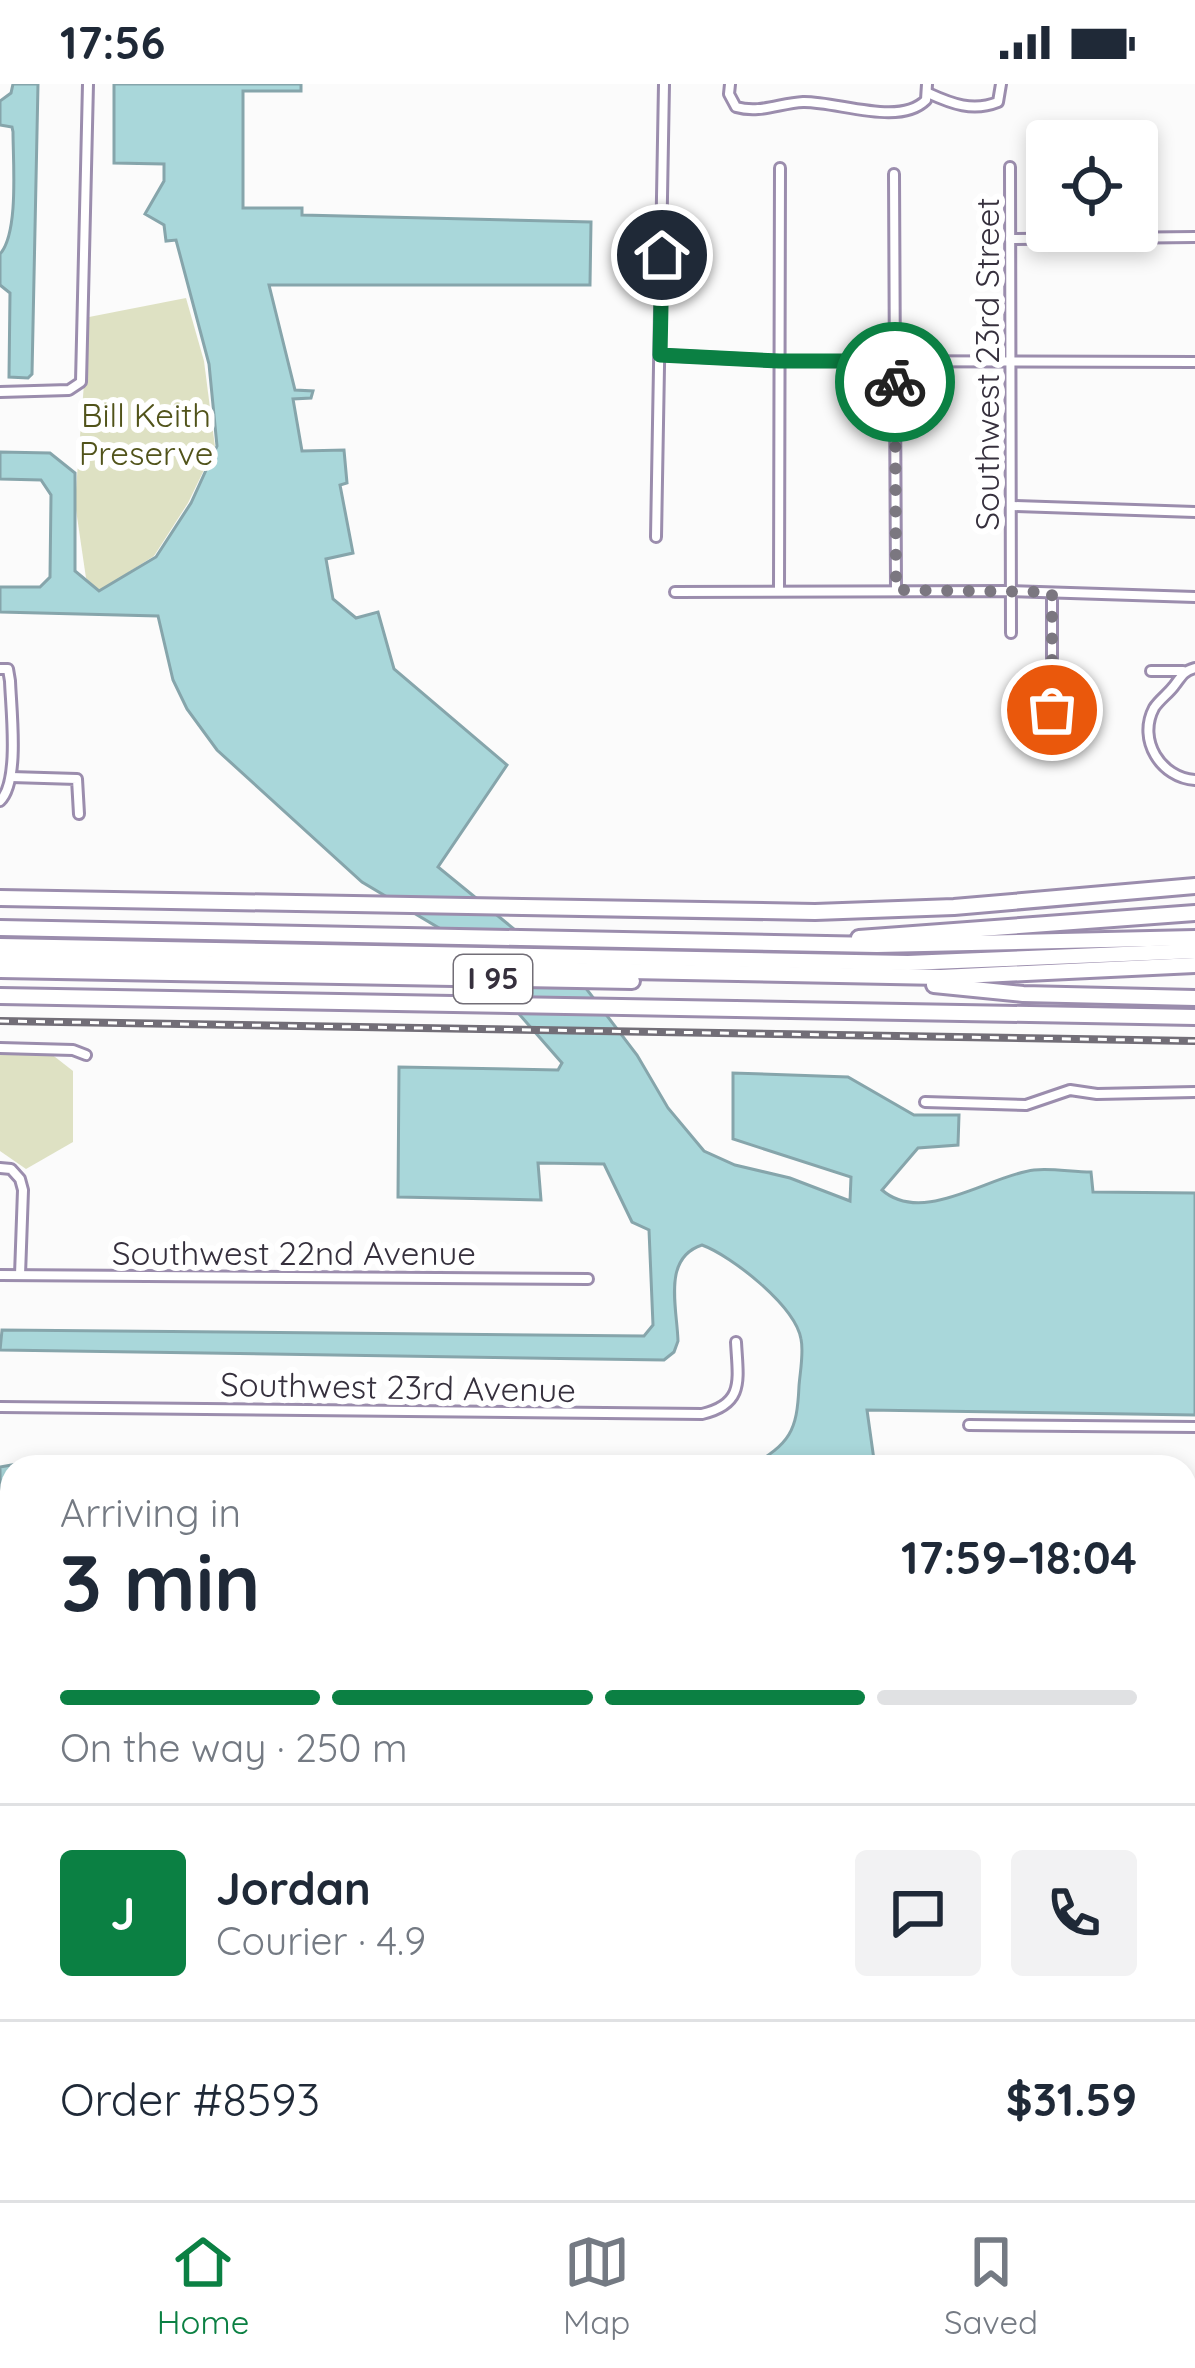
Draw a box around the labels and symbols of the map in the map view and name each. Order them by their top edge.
street label: Southwest 23rd Street [966,197,1007,531]
pin [611,204,713,306]
courier [835,322,955,442]
park label: Bill Keith Preserve [79,394,213,473]
pin [1001,659,1103,761]
road number: I 95 [454,955,532,1003]
street label: Southwest 22nd Avenue [112,1232,476,1273]
street label: Southwest 23rd Avenue [220,1363,576,1410]

